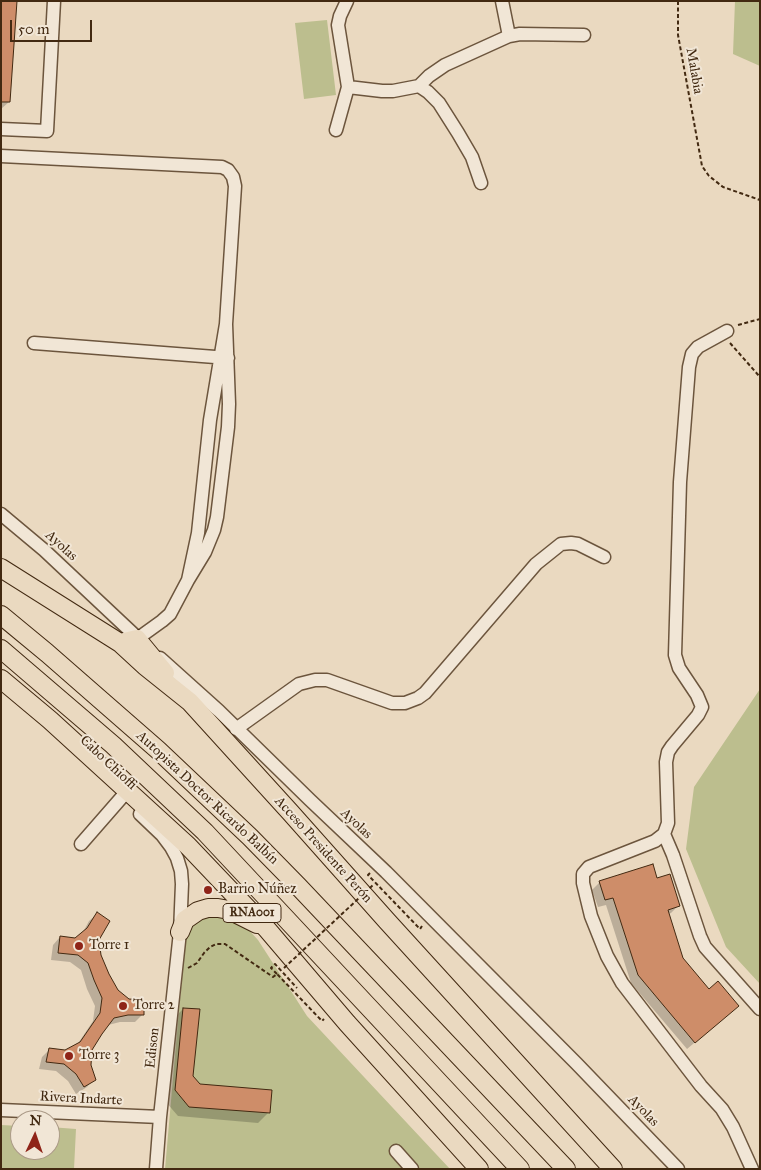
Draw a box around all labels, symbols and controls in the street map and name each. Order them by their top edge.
scale bar [12,10,95,42]
text: 50 m [18,20,50,38]
street label: Malabia [682,47,706,95]
street label: Ayolas [42,527,80,565]
street label: Autopista Doctor Ricardo Balbín [132,728,282,868]
street label: Cabo Chioffi [76,732,140,794]
street label: Acceso Presidente Perón [271,793,375,907]
street label: Ayolas [337,805,375,843]
place label: Barrio Núñez [218,882,297,898]
marker: Barrio Núñez [202,884,214,896]
road number: RNA001 [223,904,281,922]
place label: Torre 1 [89,938,129,954]
marker: Torre 1 [73,940,85,952]
place label: Torre 2 [133,998,175,1014]
marker: Torre 2 [117,1000,129,1012]
street label: Edison [143,1027,163,1069]
place label: Torre 3 [79,1048,119,1064]
marker: Torre 3 [63,1050,75,1062]
street label: Rivera Indarte [39,1088,123,1110]
street label: Ayolas [624,1092,662,1130]
north arrow [10,1110,60,1160]
text: N [29,1112,42,1129]

